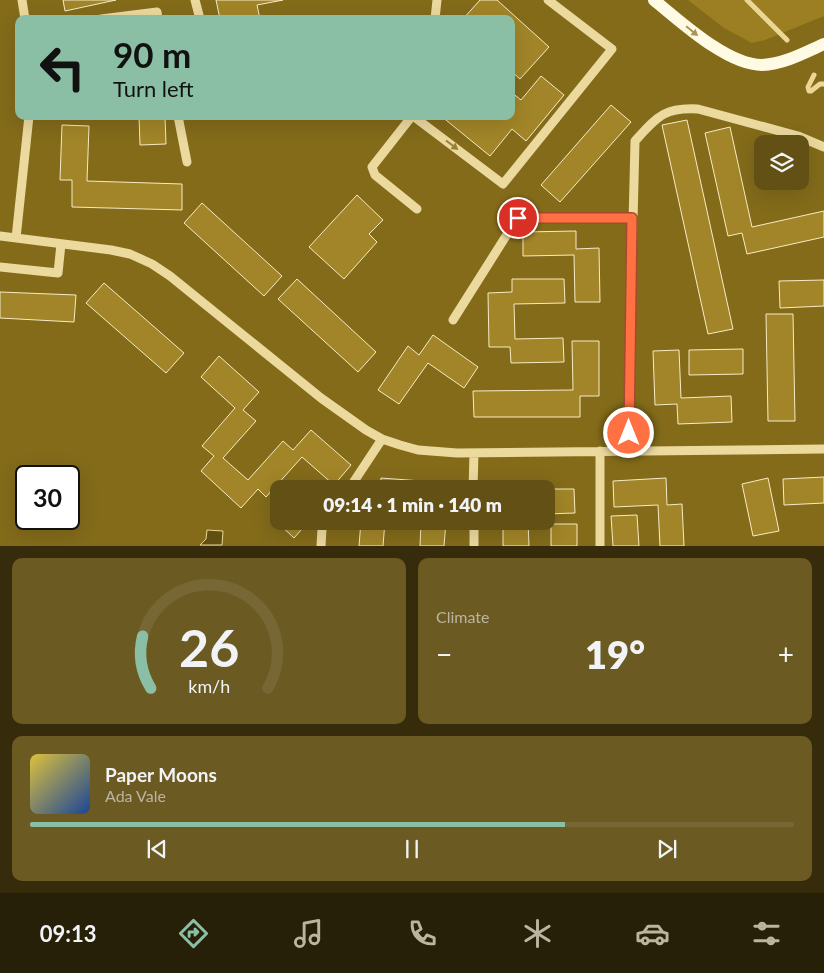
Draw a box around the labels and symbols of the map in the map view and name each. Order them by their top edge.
one-way arrow [685,25,698,36]
one-way arrow [445,140,459,150]
pin [497,197,539,239]
position arrow [602,406,654,458]
speed limit sign: 30 [15,465,80,530]

